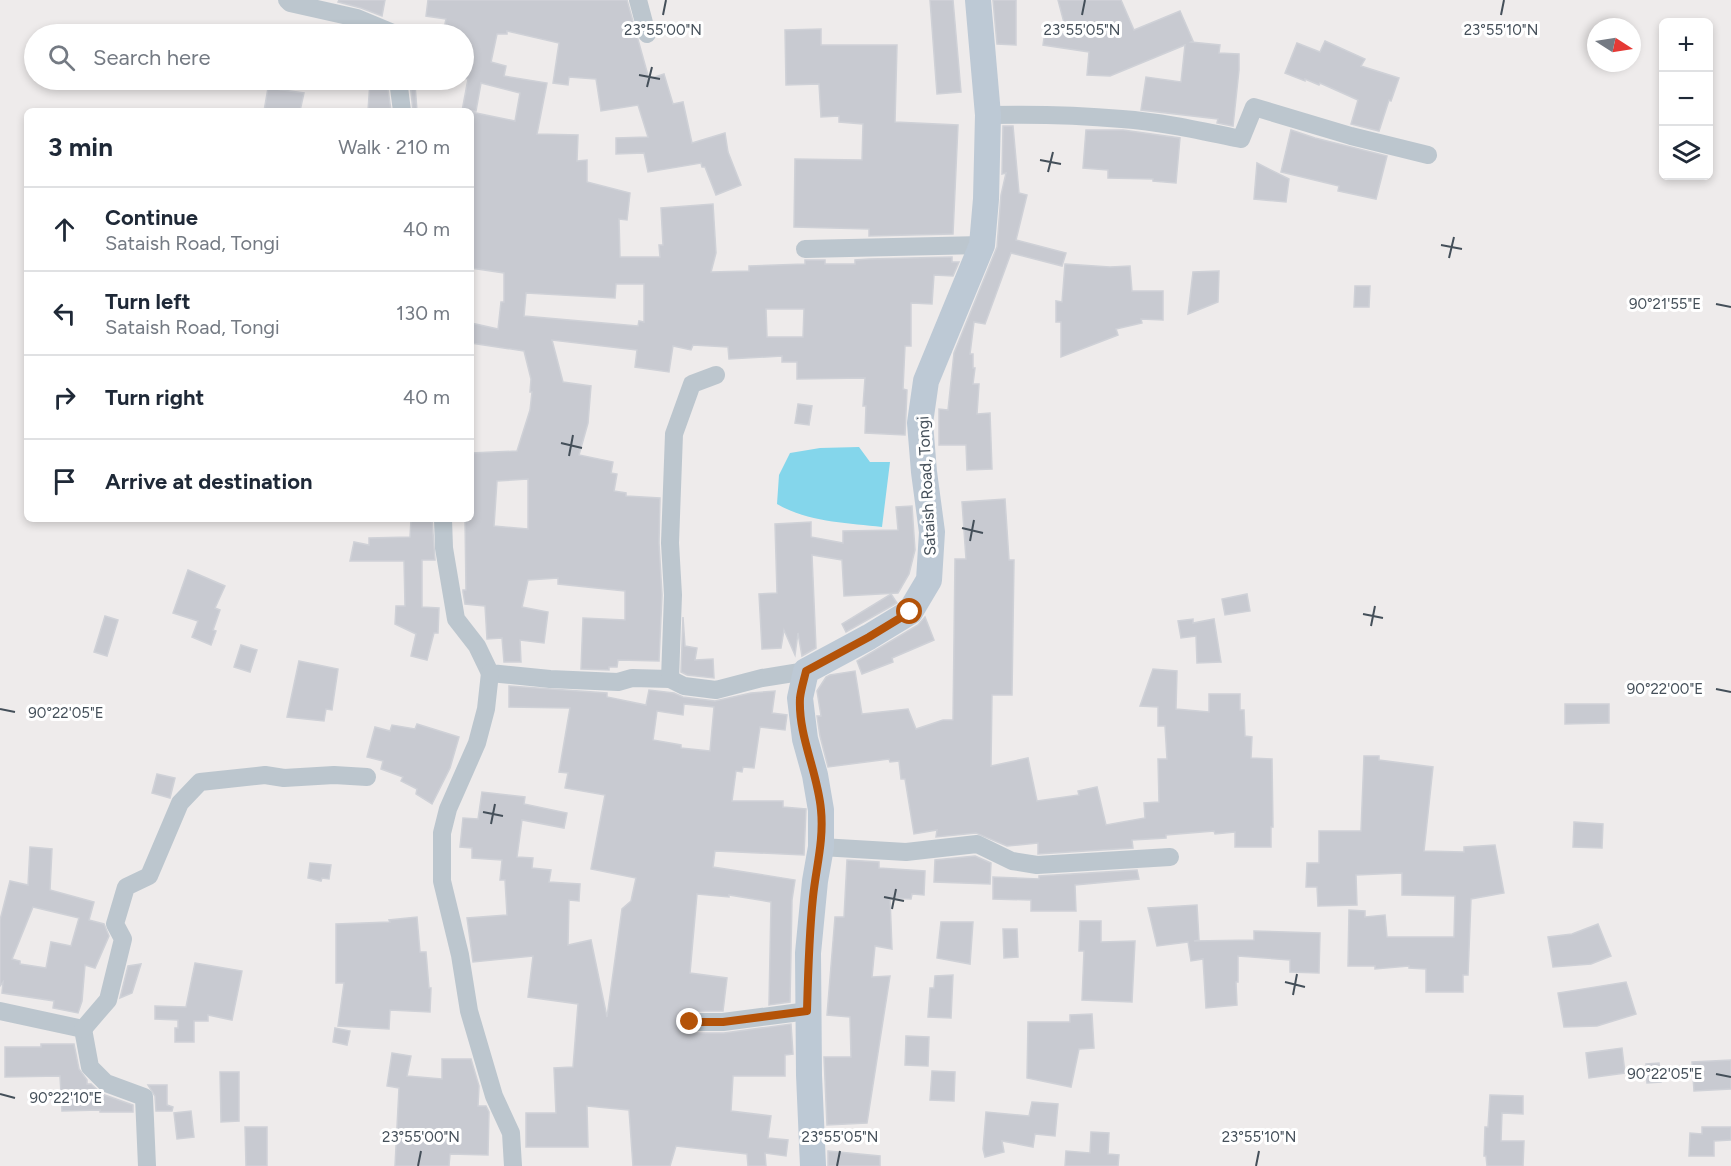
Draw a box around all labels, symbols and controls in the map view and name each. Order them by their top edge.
north arrow [1587,18,1641,72]
map controls [1659,18,1713,180]
button: + [1659,18,1713,72]
text: 23°55'00"N [624,21,702,39]
text: 23°55'05"N [1044,21,1120,39]
text: 23°55'10"N [1464,21,1538,39]
search box [24,24,474,90]
icon: search [45,41,78,74]
text: Search here [93,44,211,71]
button: − [1659,72,1713,126]
button: layers [1659,126,1713,180]
text: 3 min [48,131,113,163]
text: Walk · 210 m [338,135,450,159]
text: Continue [105,204,198,231]
icon: ahead [48,213,81,246]
text: 40 m [403,217,450,241]
text: Sataish Road, Tongi [105,231,280,255]
text: Turn left [105,288,191,315]
text: 90°21'55"E [1629,295,1701,313]
icon: left [48,297,81,330]
text: 130 m [396,301,450,325]
text: Sataish Road, Tongi [105,315,280,339]
icon: right [48,381,81,414]
text: Turn right [105,384,204,411]
text: 40 m [403,385,450,409]
street label: Sataish Road, Tongi [913,416,940,556]
icon: arrive [48,465,81,498]
text: Arrive at destination [105,468,313,495]
route start [896,598,922,624]
text: 90°22'00"E [1627,680,1703,698]
text: 90°22'05"E [28,704,104,722]
route end [676,1008,702,1034]
text: 90°22'05"E [1627,1065,1703,1083]
text: 90°22'10"E [30,1089,102,1107]
text: 23°55'00"N [382,1128,460,1146]
text: 23°55'05"N [802,1128,878,1146]
text: 23°55'10"N [1222,1128,1296,1146]

